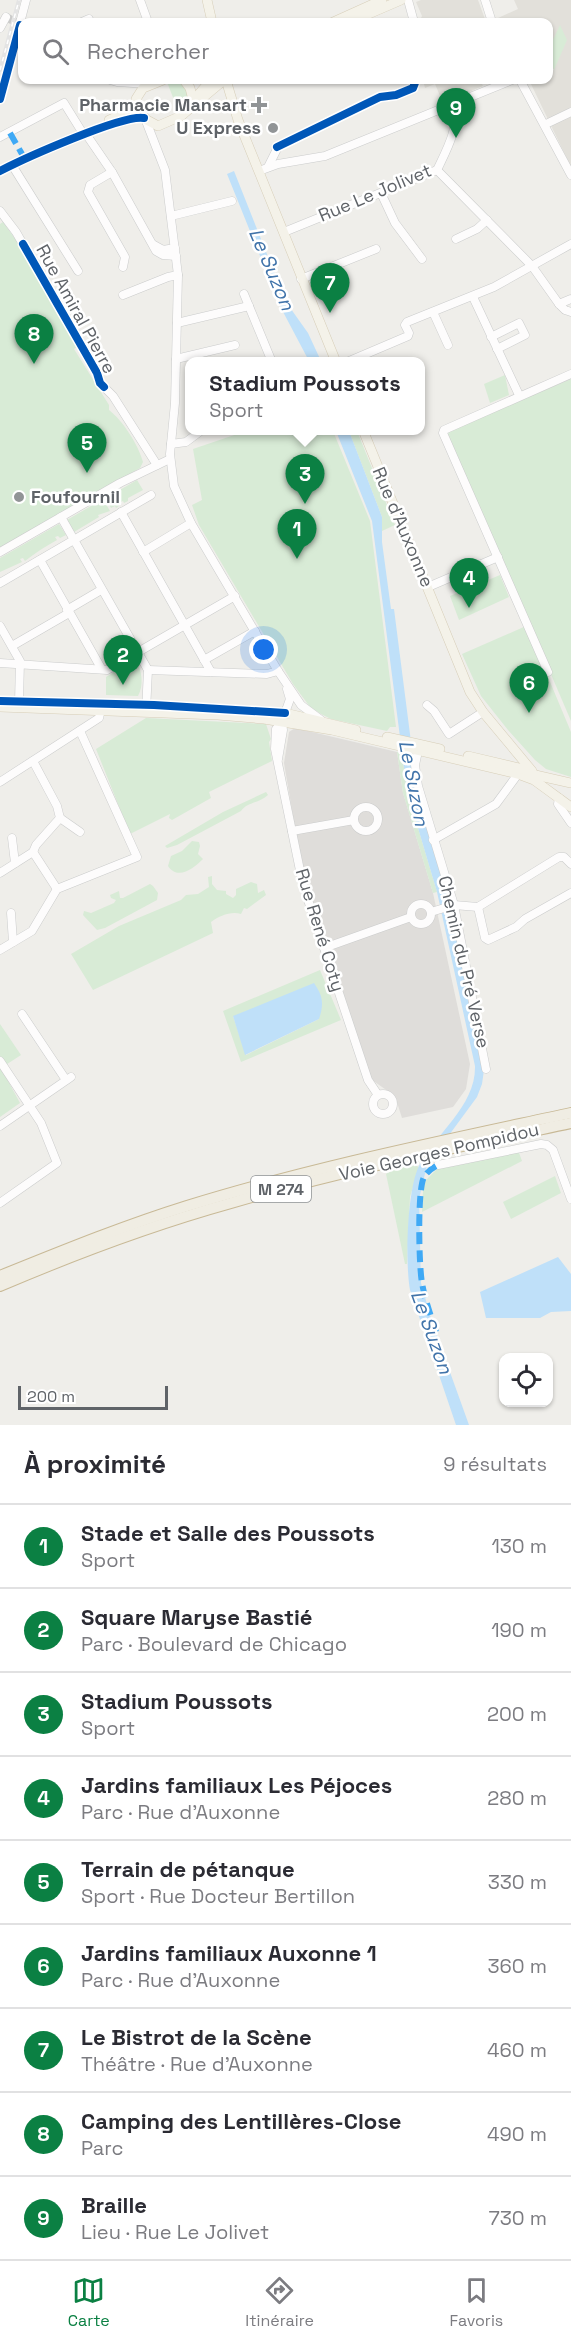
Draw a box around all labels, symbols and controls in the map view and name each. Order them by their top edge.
search box [18,18,553,84]
icon: search [39,35,72,68]
text: Rechercher [87,37,209,65]
pin: 9 [436,88,476,138]
place label: Pharmacie Mansart [79,93,247,116]
marker: Pharmacie Mansart [252,98,266,112]
place label: U Express [176,116,261,139]
marker: U Express [266,121,280,135]
street label: Rue Le Jolivet [315,158,435,227]
water label: Le Suzon [243,224,301,315]
street label: Rue Amiral Pierre [31,240,121,377]
pin: 7 [310,264,350,313]
pin: 8 [15,314,54,364]
popup [185,357,425,435]
text: Stadium Poussots [209,369,401,397]
text: Sport [209,397,264,423]
pin: 5 [68,424,106,473]
pin: 3 [286,454,324,504]
street label: Rue d'Auxonne [368,463,439,590]
place label: Foufournil [31,485,120,508]
marker: Foufournil [12,490,26,504]
pin: 1 [278,510,316,559]
pin: 4 [450,558,488,608]
your location [249,635,278,664]
pin: 2 [104,636,142,685]
pin: 6 [510,664,548,713]
water label: Le Suzon [393,738,435,829]
street label: Rue René Coty [291,865,350,994]
street label: Chemin du Pré Verse [433,873,496,1050]
street label: Voie Georges Pompidou [337,1117,541,1186]
road number: M 274 [251,1176,311,1202]
water label: Le Suzon [405,1287,459,1378]
map controls [499,1353,553,1407]
button: locate [499,1353,553,1407]
scale bar [18,1383,168,1410]
text: 200 m [27,1386,75,1407]
text: À proximité [24,1447,166,1481]
text: 9 résultats [443,1451,547,1477]
text: Stade et Salle des Poussots [81,1519,375,1547]
text: 1 [39,1533,48,1559]
text: 130 m [491,1533,547,1559]
text: Sport [81,1547,135,1573]
text: Square Maryse Bastié [81,1603,313,1631]
text: 2 [38,1617,49,1643]
text: 190 m [491,1617,547,1643]
text: Parc · Boulevard de Chicago [81,1631,347,1657]
text: Stadium Poussots [81,1687,272,1715]
text: 3 [37,1701,50,1727]
text: 200 m [487,1701,547,1727]
text: Sport [81,1715,135,1741]
text: Jardins familiaux Les Péjoces [81,1771,392,1799]
text: 4 [37,1785,50,1811]
text: 280 m [487,1785,547,1811]
text: Parc · Rue d'Auxonne [81,1799,280,1825]
text: Terrain de pétanque [81,1855,295,1883]
text: 5 [38,1869,50,1895]
text: 330 m [488,1869,547,1895]
text: Sport · Rue Docteur Bertillon [81,1883,355,1909]
text: Jardins familiaux Auxonne 1 [81,1939,377,1967]
text: 6 [37,1953,50,1979]
text: 360 m [488,1953,547,1979]
text: Parc · Rue d'Auxonne [81,1967,280,1993]
text: Le Bistrot de la Scène [81,2023,312,2051]
text: 7 [38,2037,49,2063]
text: 460 m [487,2037,547,2063]
text: Théâtre · Rue d'Auxonne [81,2051,313,2077]
text: Camping des Lentillères-Close [81,2107,401,2135]
text: 8 [38,2121,50,2147]
text: 490 m [487,2121,547,2147]
text: Parc [81,2135,123,2161]
text: Braille [81,2191,147,2219]
text: 9 [37,2205,50,2231]
text: 730 m [488,2205,547,2231]
text: Lieu · Rue Le Jolivet [81,2219,269,2245]
tab: Carte [68,2274,110,2331]
tab: Itinéraire [245,2274,314,2331]
tab: Favoris [449,2274,503,2331]

